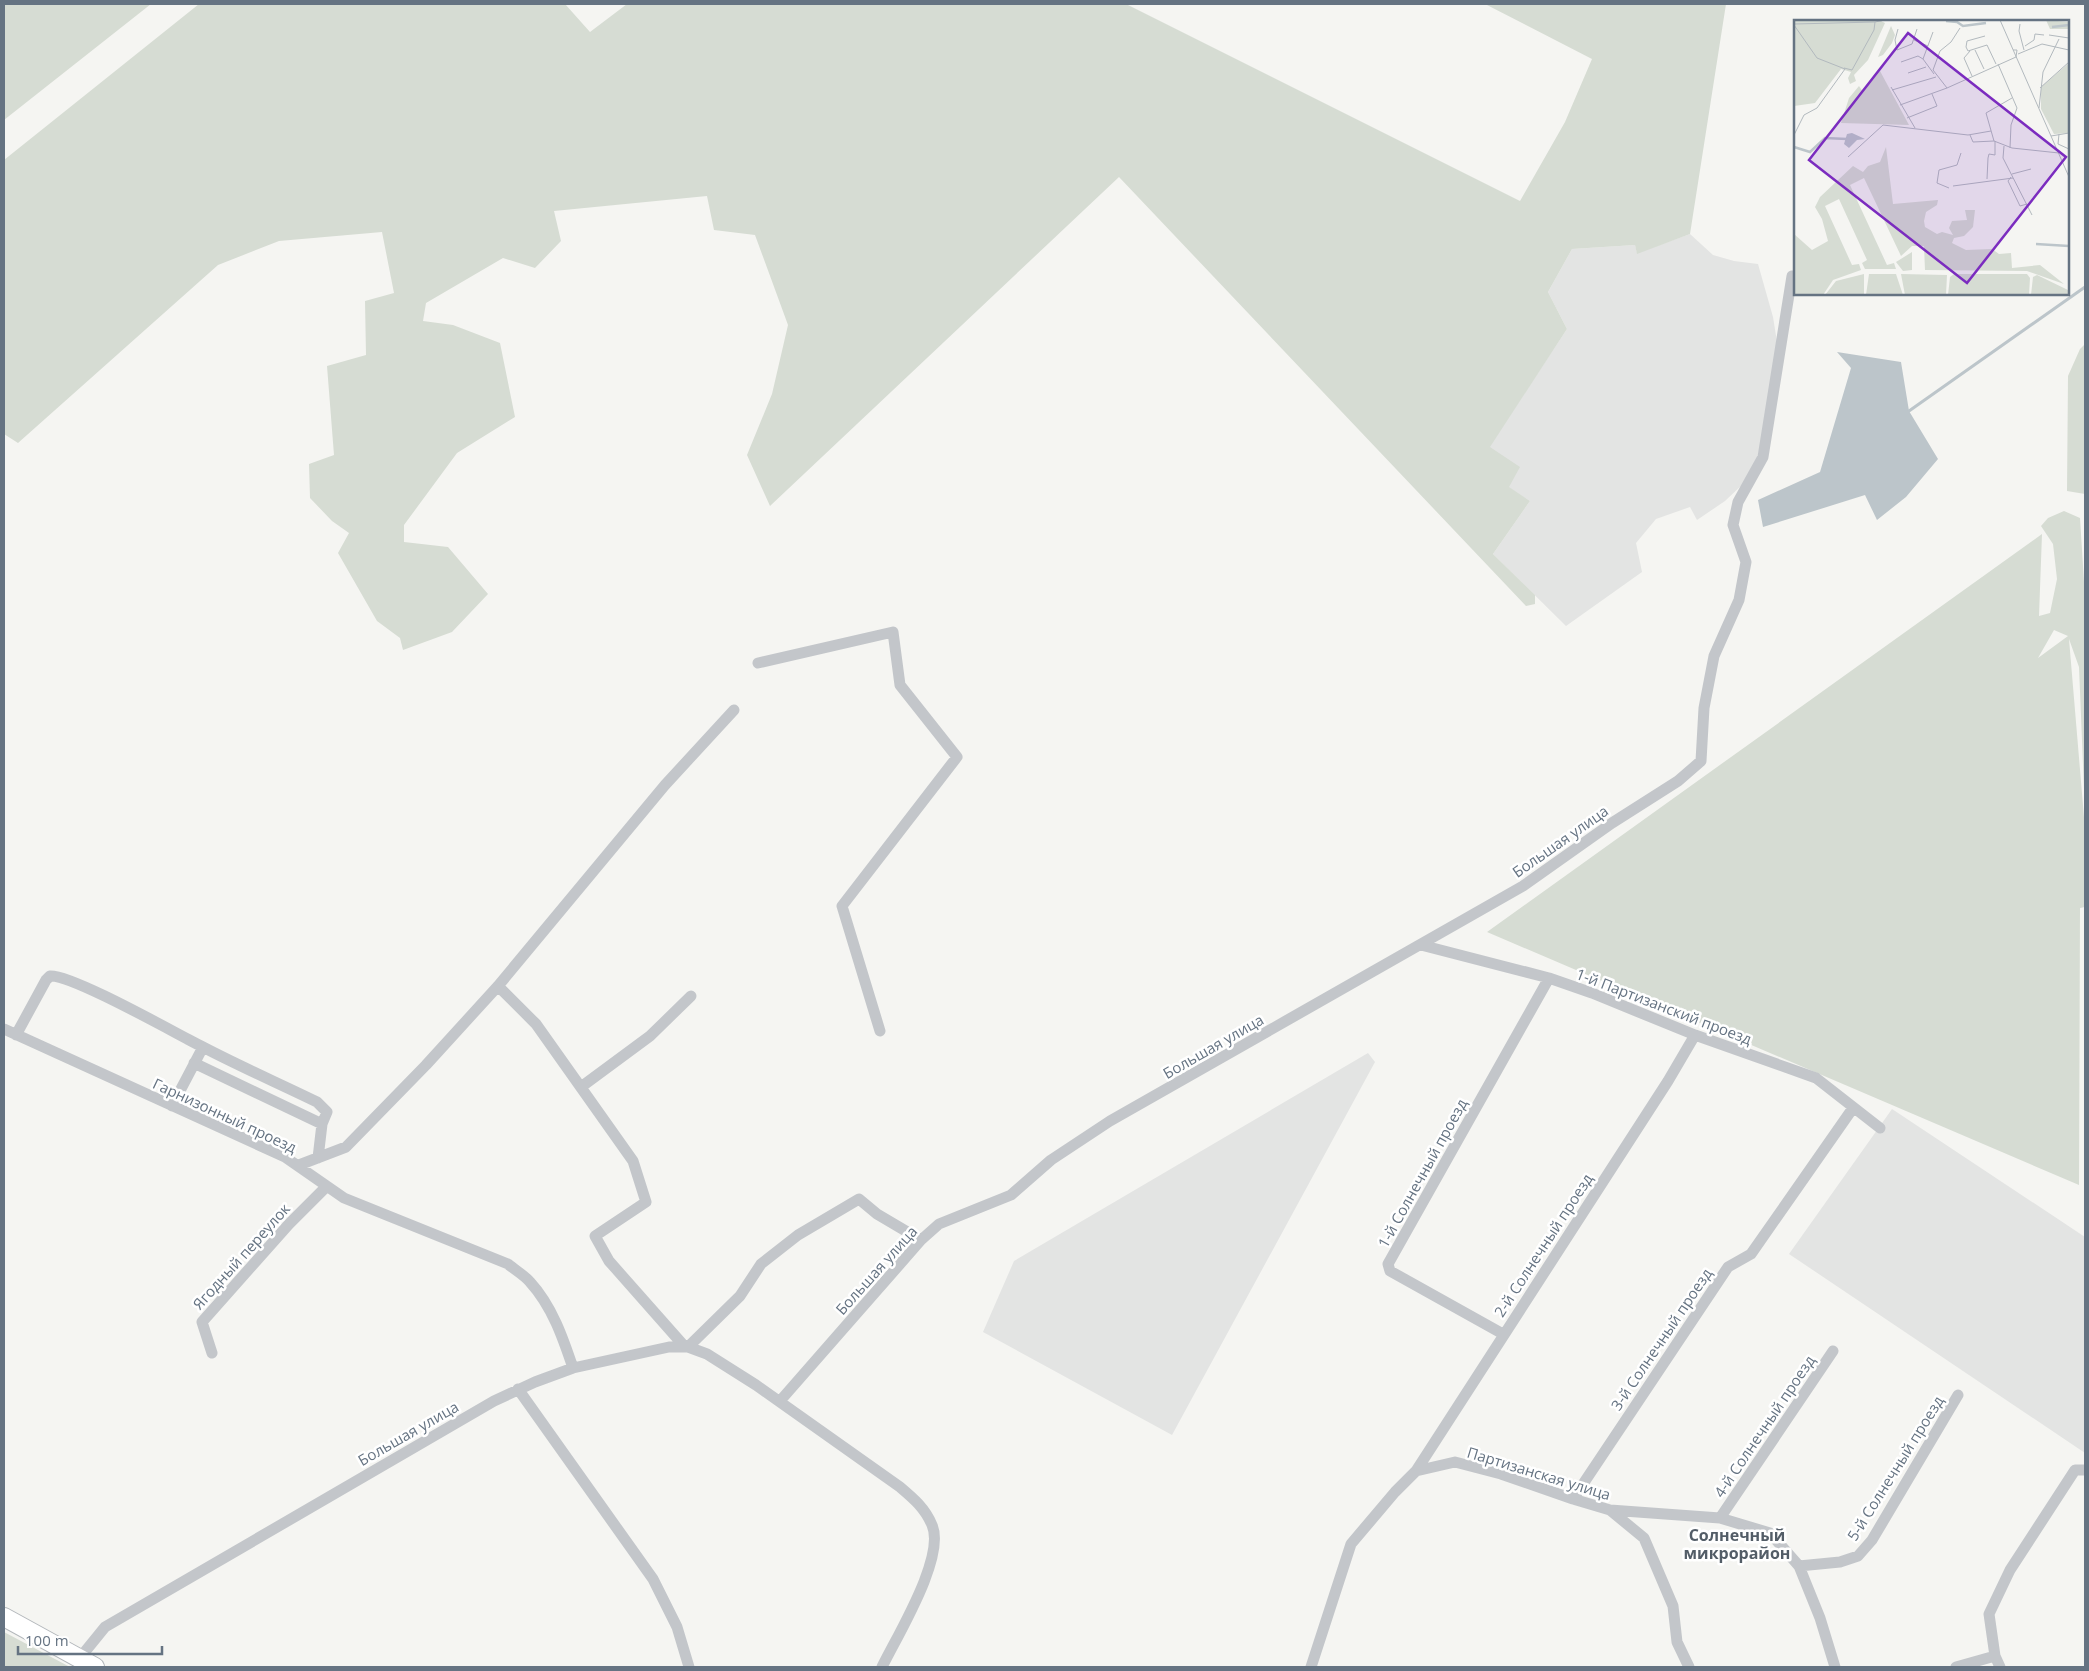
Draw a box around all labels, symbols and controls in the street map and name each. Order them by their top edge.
inset map [1794,20,2069,295]
street label: Большая улица [1508,800,1612,882]
street label: 1-й Партизанский проезд [1573,963,1755,1049]
street label: Большая улица [1159,1009,1267,1083]
street label: Гарнизонный проезд [150,1073,300,1157]
street label: 1-й Солнечный проезд [1373,1095,1471,1251]
street label: 2-й Солнечный проезд [1489,1169,1597,1321]
street label: Ягодный переулок [188,1199,294,1313]
street label: Большая улица [831,1221,921,1319]
street label: 3-й Солнечный проезд [1606,1264,1716,1414]
street label: 4-й Солнечный проезд [1709,1351,1819,1501]
street label: 5-й Солнечный проезд [1842,1392,1948,1544]
street label: Большая улица [354,1396,462,1470]
street label: Партизанская улица [1465,1442,1613,1504]
district label: Солнечный микрорайон [1684,1524,1790,1564]
scale bar [18,1624,161,1656]
text: 100 m [25,1630,69,1650]

